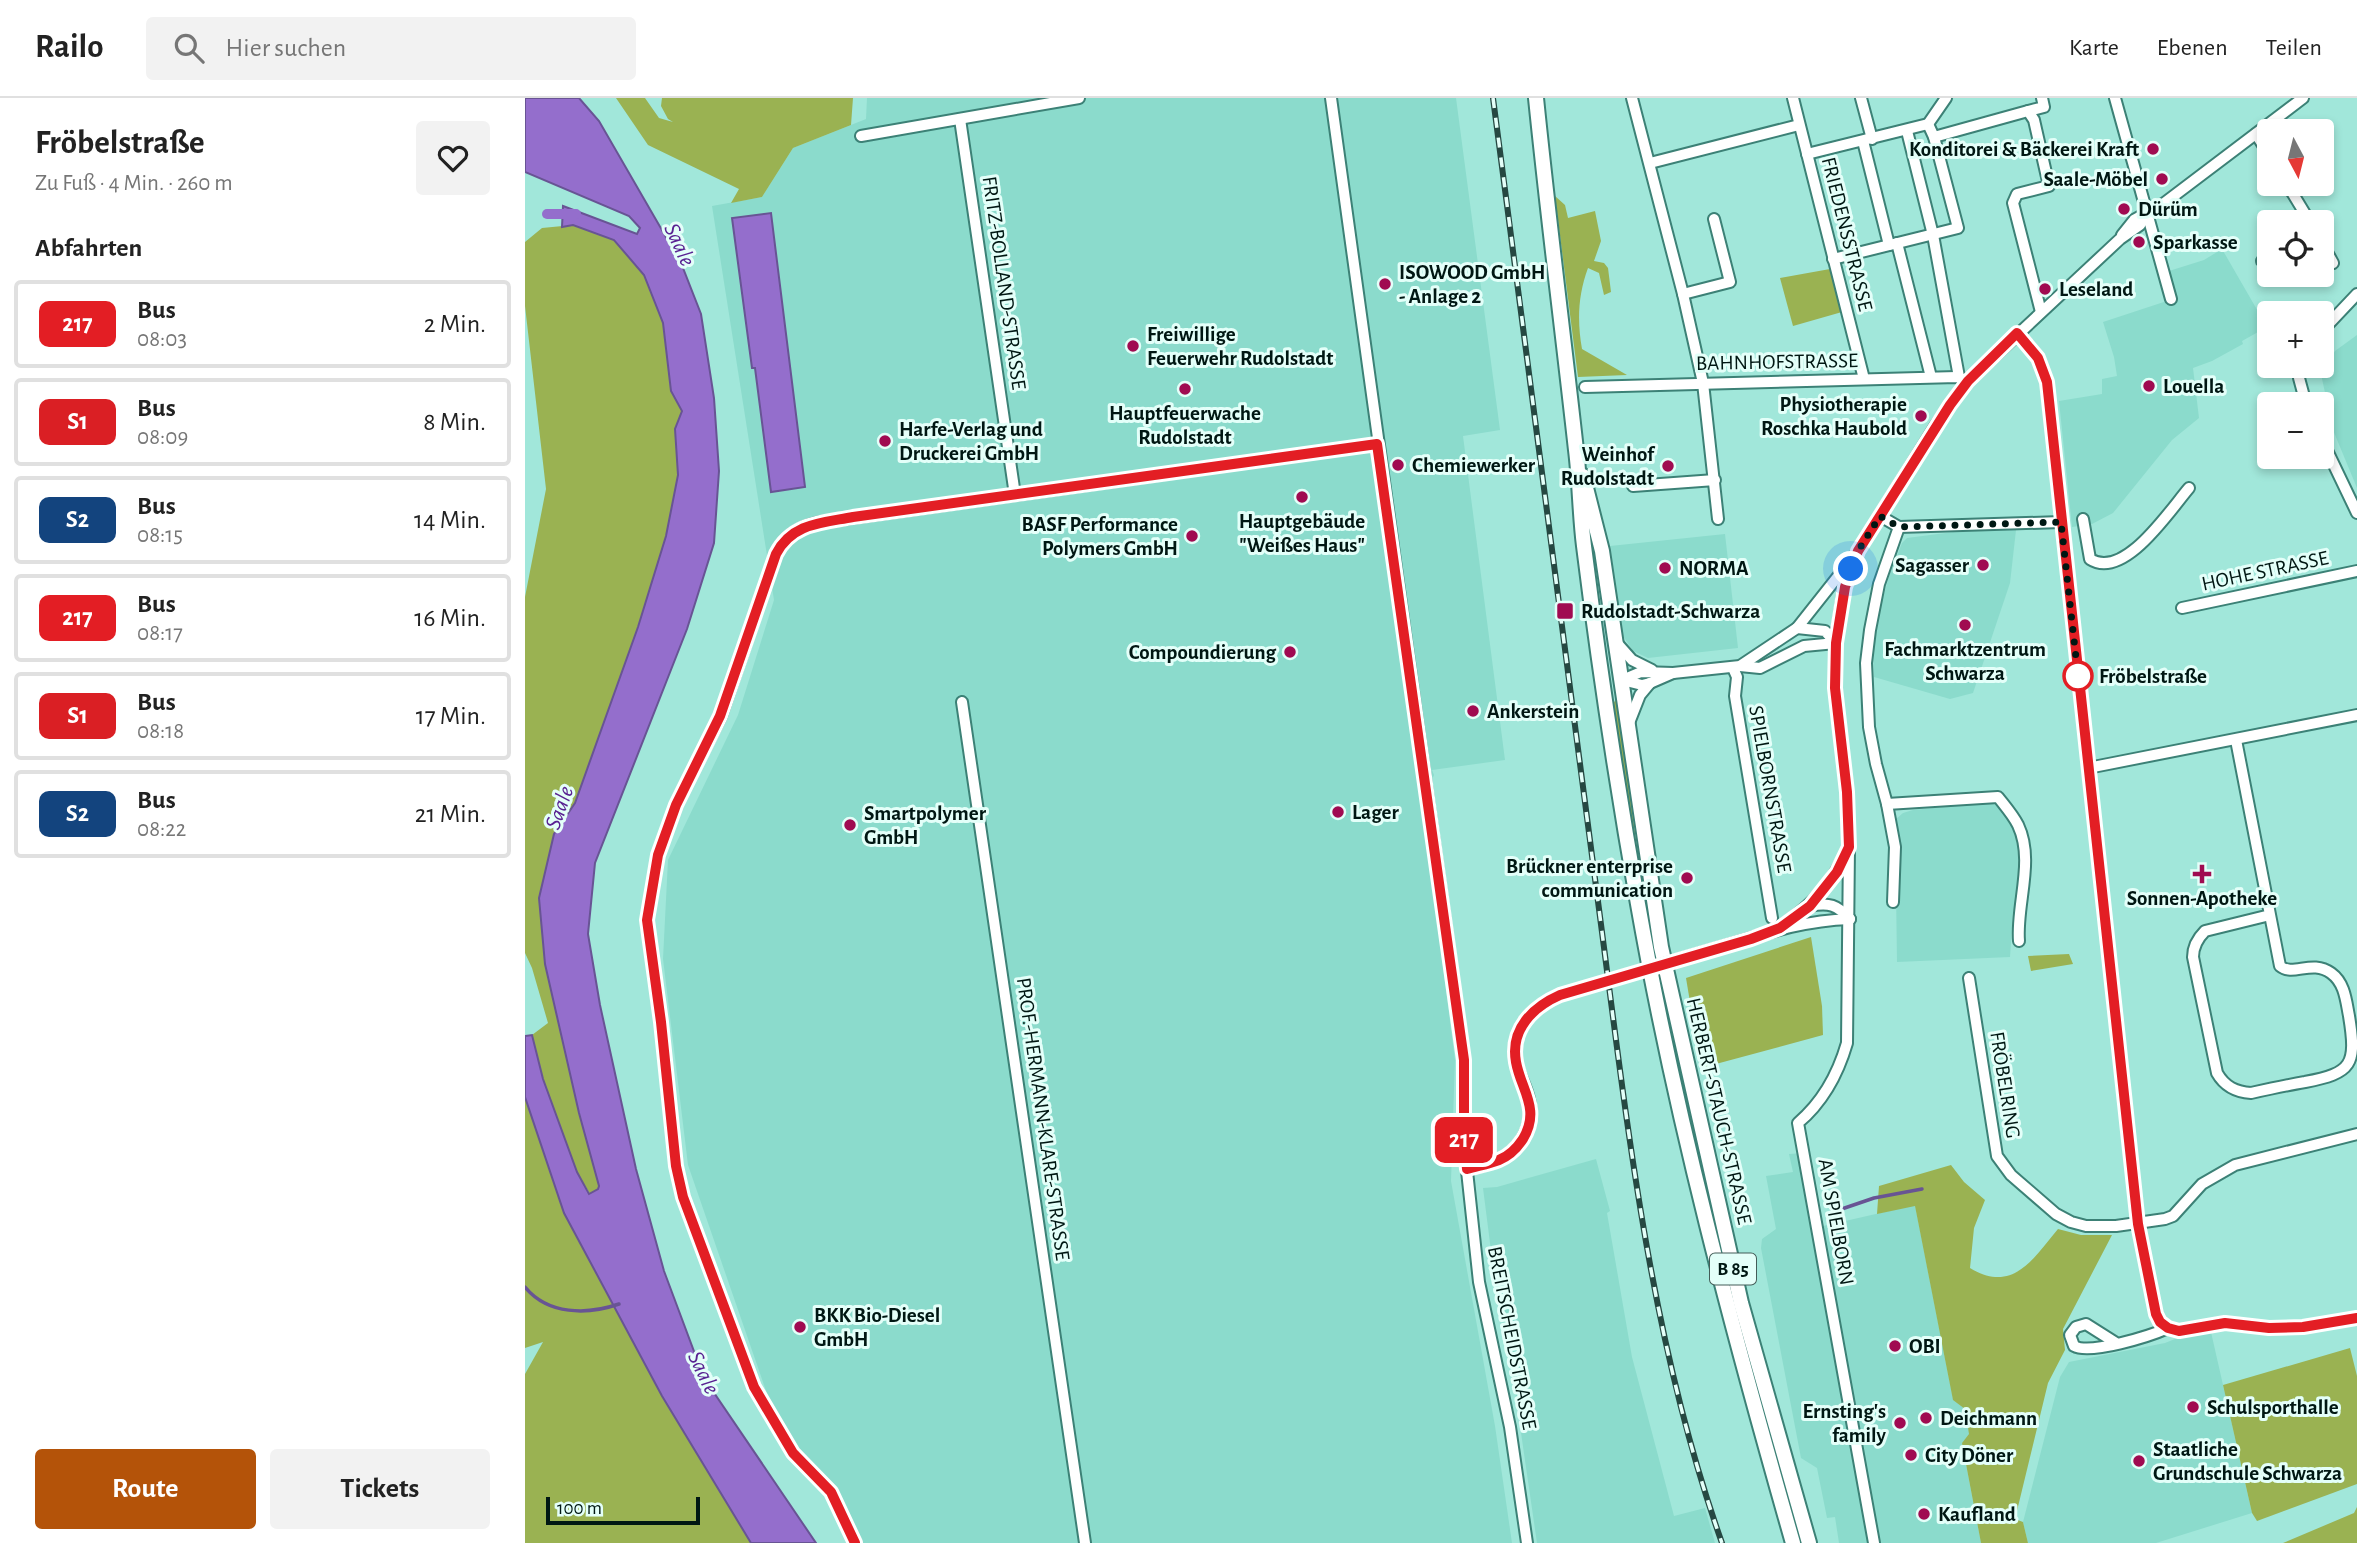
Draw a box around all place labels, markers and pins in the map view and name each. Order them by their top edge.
place label: Konditorei & Bäckerei Kraft [1909,139,2139,160]
marker: Konditorei & Bäckerei Kraft [2145,141,2161,157]
place label: Saale-Möbel [2043,169,2148,190]
marker: Saale-Möbel [2154,171,2170,187]
place label: Dürüm [2138,199,2198,220]
marker: Dürüm [2116,201,2132,217]
place label: Sparkasse [2153,232,2238,253]
marker: Sparkasse [2131,234,2147,250]
place label: ISOWOOD GmbH - Anlage 2 [1399,262,1545,307]
marker: ISOWOOD GmbH - Anlage 2 [1377,276,1393,292]
place label: Leseland [2059,279,2133,300]
marker: Leseland [2037,281,2053,297]
place label: Freiwillige Feuerwehr Rudolstadt [1147,324,1333,369]
marker: Freiwillige Feuerwehr Rudolstadt [1125,338,1141,354]
place label: Louella [2163,376,2224,397]
marker: Louella [2141,378,2157,394]
marker: Hauptfeuerwache Rudolstadt [1177,381,1193,397]
place label: Physiotherapie Roschka Haubold [1761,394,1907,439]
place label: Hauptfeuerwache Rudolstadt [1109,403,1261,448]
marker: Physiotherapie Roschka Haubold [1913,408,1929,424]
place label: Harfe-Verlag und Druckerei GmbH [899,419,1043,464]
marker: Harfe-Verlag und Druckerei GmbH [877,433,893,449]
place label: Weinhof Rudolstadt [1561,444,1656,489]
place label: Chemiewerker [1412,455,1536,476]
marker: Chemiewerker [1390,457,1406,473]
marker: Weinhof Rudolstadt [1660,458,1676,474]
marker: Hauptgebäude "Weißes Haus" [1294,489,1310,505]
place label: Hauptgebäude "Weißes Haus" [1239,511,1365,556]
place label: BASF Performance Polymers GmbH [1022,514,1178,559]
marker: BASF Performance Polymers GmbH [1184,528,1200,544]
place label: Sagasser [1895,555,1970,576]
marker: Sagasser [1975,557,1991,573]
place label: NORMA [1679,558,1749,579]
marker: NORMA [1657,560,1673,576]
marker: Rudolstadt-Schwarza [1555,601,1575,621]
place label: Rudolstadt-Schwarza [1581,601,1760,622]
marker: Fachmarktzentrum Schwarza [1957,617,1973,633]
place label: Fachmarktzentrum Schwarza [1884,639,2046,684]
place label: Compoundierung [1129,642,1276,663]
marker: Compoundierung [1282,644,1298,660]
marker: Fröbelstraße [2063,661,2093,691]
place label: Fröbelstraße [2099,666,2207,687]
place label: Ankerstein [1487,701,1579,722]
marker: Ankerstein [1465,703,1481,719]
place label: Lager [1352,802,1400,823]
place label: Smartpolymer GmbH [864,803,987,848]
marker: Lager [1330,804,1346,820]
marker: Smartpolymer GmbH [842,817,858,833]
place label: Brückner enterprise communication [1506,856,1673,901]
marker: Sonnen-Apotheke [2194,866,2210,882]
marker: Brückner enterprise communication [1679,870,1695,886]
place label: Sonnen-Apotheke [2127,888,2277,909]
place label: BKK Bio-Diesel GmbH [814,1305,940,1350]
marker: BKK Bio-Diesel GmbH [792,1319,808,1335]
place label: OBI [1909,1336,1941,1357]
marker: OBI [1887,1338,1903,1354]
place label: Schulsporthalle [2207,1397,2339,1418]
marker: Schulsporthalle [2185,1399,2201,1415]
place label: Ernsting's family [1803,1401,1887,1446]
place label: Deichmann [1940,1408,2037,1429]
marker: Deichmann [1918,1410,1934,1426]
marker: Ernsting's family [1892,1415,1908,1431]
place label: Staatliche Grundschule Schwarza [2153,1439,2342,1484]
place label: City Döner [1925,1445,2014,1466]
marker: City Döner [1903,1447,1919,1463]
marker: Staatliche Grundschule Schwarza [2131,1453,2147,1469]
place label: Kaufland [1938,1504,2016,1525]
marker: Kaufland [1916,1506,1932,1522]

